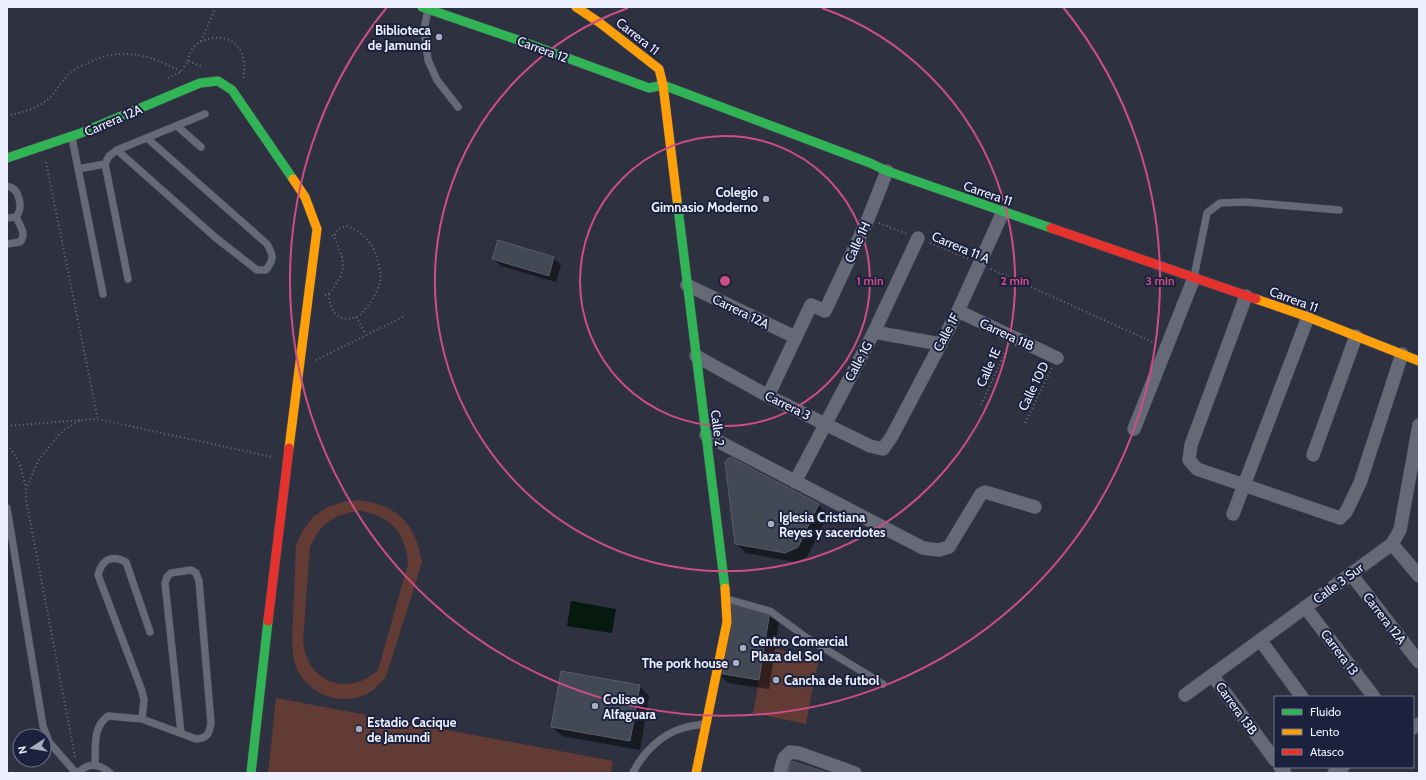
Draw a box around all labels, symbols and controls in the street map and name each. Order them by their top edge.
street label: Carrera 11 [613,14,663,58]
place label: Biblioteca de Jamundi [368,22,432,53]
marker: Biblioteca de Jamundi [434,32,444,42]
street label: Carrera 12 [515,32,571,66]
street label: Carrera 12A [82,101,144,139]
street label: Carrera 11 [961,177,1015,209]
place label: Colegio Gimnasio Moderno [651,184,759,215]
marker: Colegio Gimnasio Moderno [761,194,771,204]
street label: Calle 1H [841,219,873,265]
street label: Carrera 11 A [930,228,992,266]
text: 1 min [856,273,884,288]
text: 2 min [1001,273,1029,288]
text: 3 min [1145,273,1175,288]
centre of rings [718,274,732,288]
street label: Carrera 11 [1267,283,1321,315]
street label: Carrera 12A [710,290,772,332]
street label: Calle 1F [929,310,963,354]
street label: Carrera 11B [977,314,1037,354]
street label: Calle 1G [841,338,875,384]
street label: Calle 1E [972,345,1004,389]
street label: Calle 10D [1014,359,1052,413]
street label: Carrera 3 [762,387,814,423]
street label: Calle 2 [708,409,728,447]
place label: Iglesia Cristiana Reyes y sacerdotes [779,509,886,540]
marker: Iglesia Cristiana Reyes y sacerdotes [766,519,776,529]
street label: Calle 3 Sur [1310,559,1367,607]
street label: Carrera 12A [1360,589,1410,647]
street label: Carrera 13 [1318,626,1362,678]
place label: Centro Comercial Plaza del Sol [751,633,848,664]
marker: Centro Comercial Plaza del Sol [738,643,748,653]
place label: The pork house [642,655,728,671]
marker: The pork house [731,658,741,668]
place label: Cancha de futbol [784,672,880,688]
marker: Cancha de futbol [771,675,781,685]
street label: Carrera 13B [1213,679,1262,738]
place label: Coliseo Alfaguara [603,691,657,722]
legend [1274,696,1414,768]
marker: Coliseo Alfaguara [590,701,600,711]
text: Fluido [1310,704,1342,719]
place label: Estadio Cacique de Jamundi [367,714,457,745]
marker: Estadio Cacique de Jamundi [354,724,364,734]
text: Lento [1310,724,1340,739]
north arrow [12,728,52,768]
text: Atasco [1310,744,1344,759]
text: N [15,745,30,755]

